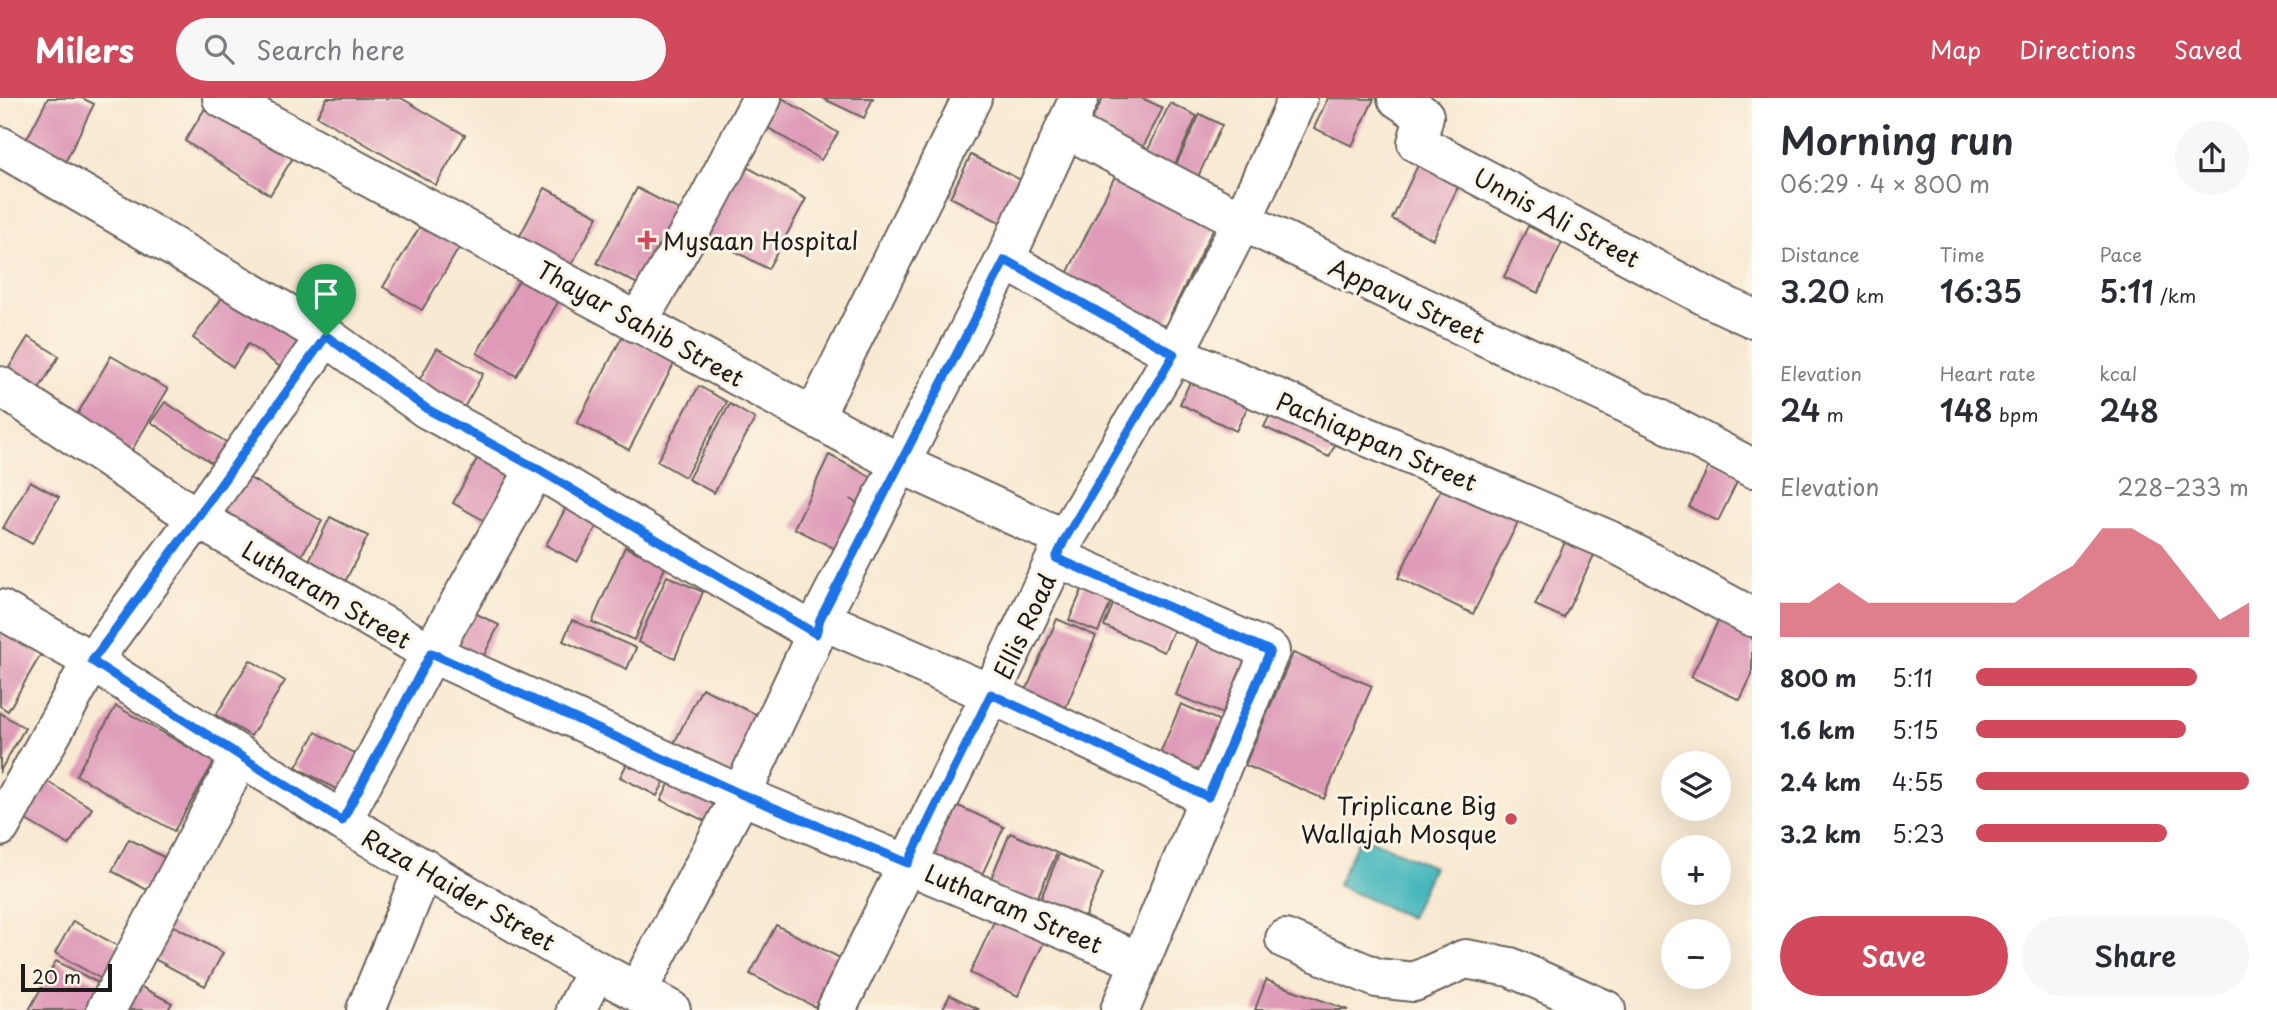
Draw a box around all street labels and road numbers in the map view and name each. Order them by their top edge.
street label: Unnis Ali Street [1467,158,1647,276]
street label: Appavu Street [1323,248,1491,352]
street label: Thayar Sahib Street [531,251,751,395]
street label: Pachiappan Street [1271,382,1483,500]
street label: Lutharam Street [236,531,418,657]
street label: Ellis Road [984,567,1064,685]
street label: Raza Haider Street [356,819,563,959]
street label: Lutharam Street [920,854,1109,962]

